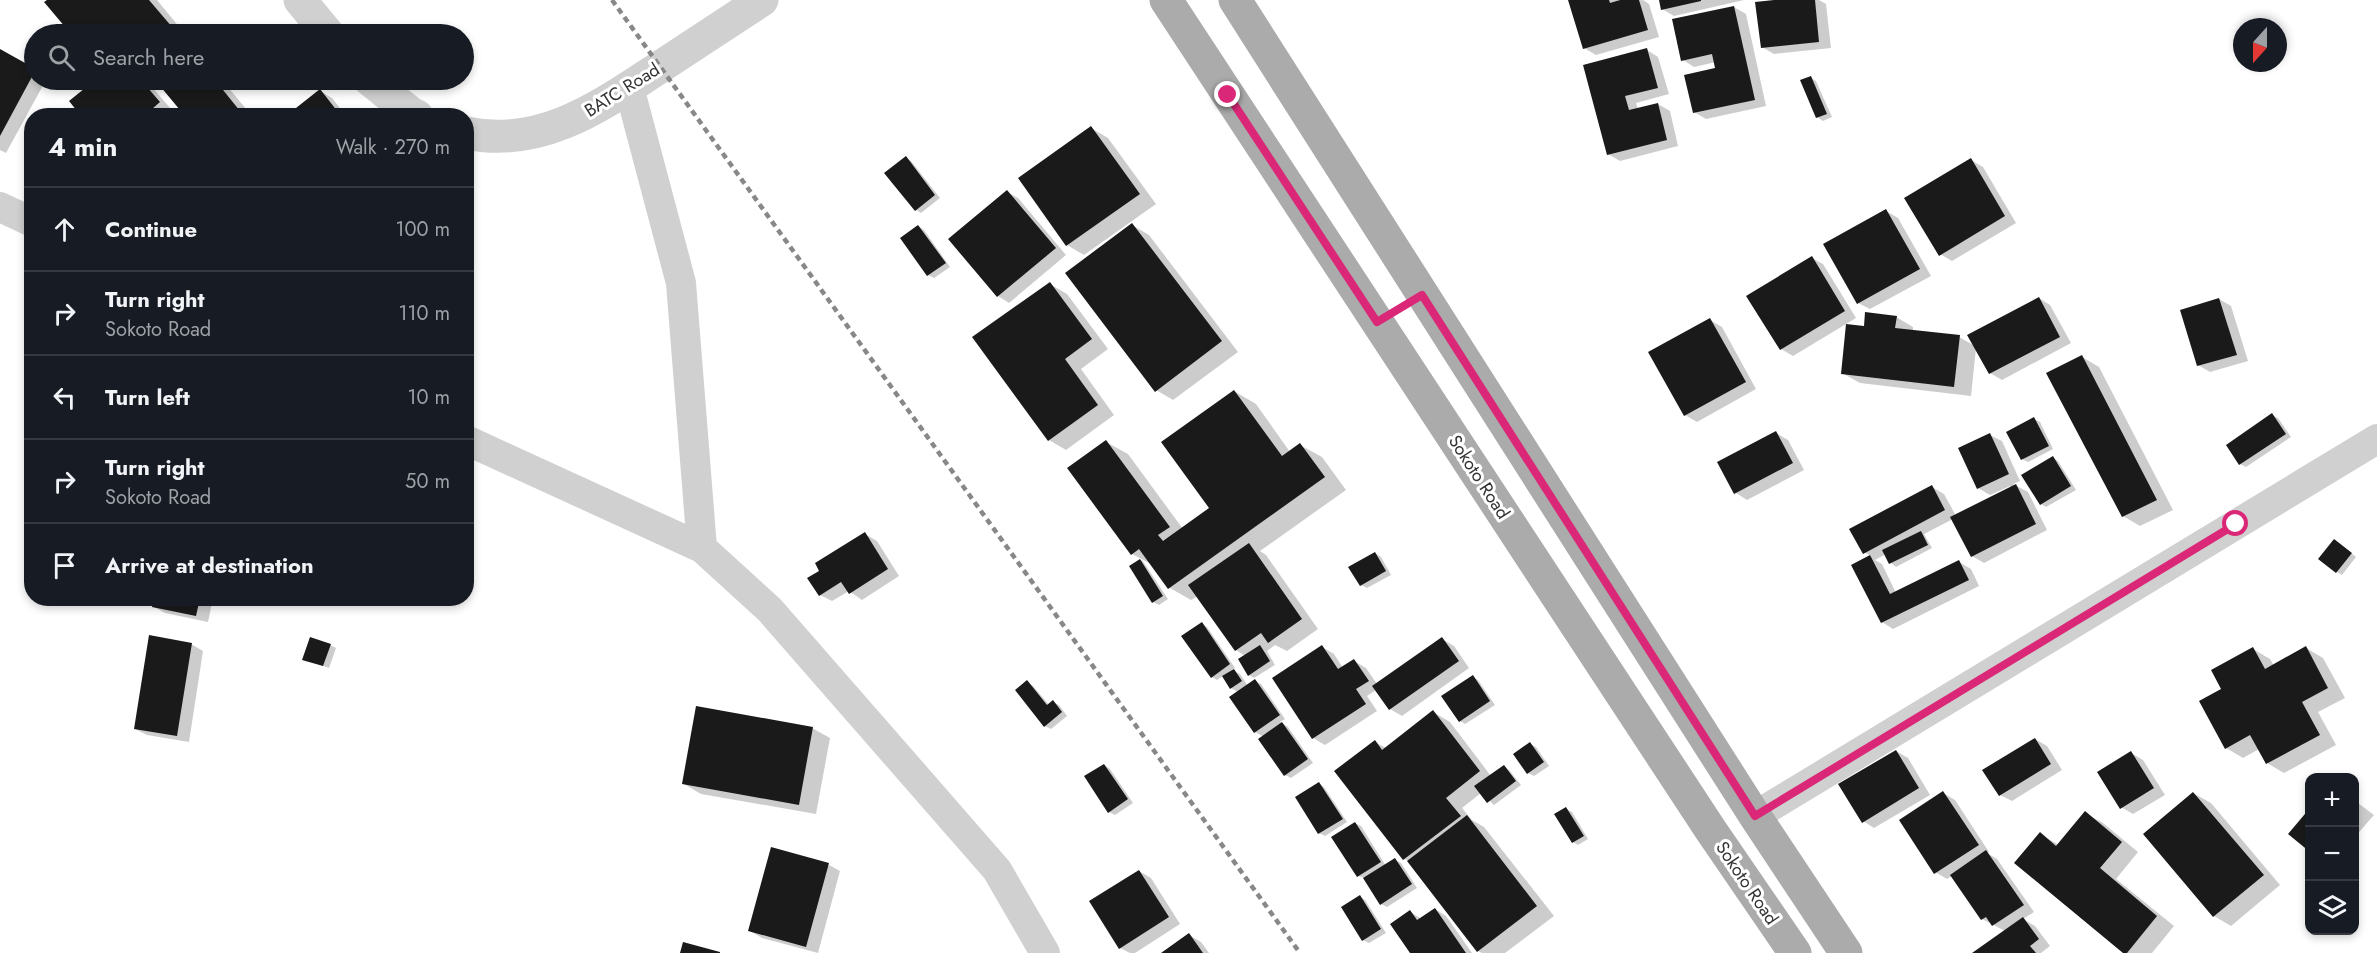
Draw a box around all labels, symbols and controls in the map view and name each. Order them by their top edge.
north arrow [2233,18,2287,72]
search box [24,24,474,90]
icon: search [45,41,78,74]
text: Search here [93,41,204,73]
street label: BATC Road [579,57,665,123]
route end [1214,81,1240,107]
text: 4 min [48,128,117,166]
text: Walk · 270 m [336,133,450,162]
icon: ahead [48,213,81,246]
text: Continue [105,213,197,245]
text: 100 m [395,215,450,244]
text: Turn right [105,283,205,315]
icon: right [48,297,81,330]
text: 110 m [398,299,450,328]
text: Sokoto Road [105,315,211,344]
icon: left [48,381,81,414]
text: Turn left [105,381,190,413]
text: 10 m [407,383,450,412]
street label: Sokoto Road [1442,430,1516,524]
text: Turn right [105,451,205,483]
icon: right [48,465,81,498]
text: 50 m [405,467,450,496]
text: Sokoto Road [105,483,211,512]
route start [2222,510,2248,536]
icon: arrive [48,549,81,582]
text: Arrive at destination [105,549,314,581]
map controls [2305,773,2359,935]
button: + [2305,773,2359,827]
button: − [2305,827,2359,881]
street label: Sokoto Road [1710,836,1784,930]
button: layers [2305,881,2359,935]

